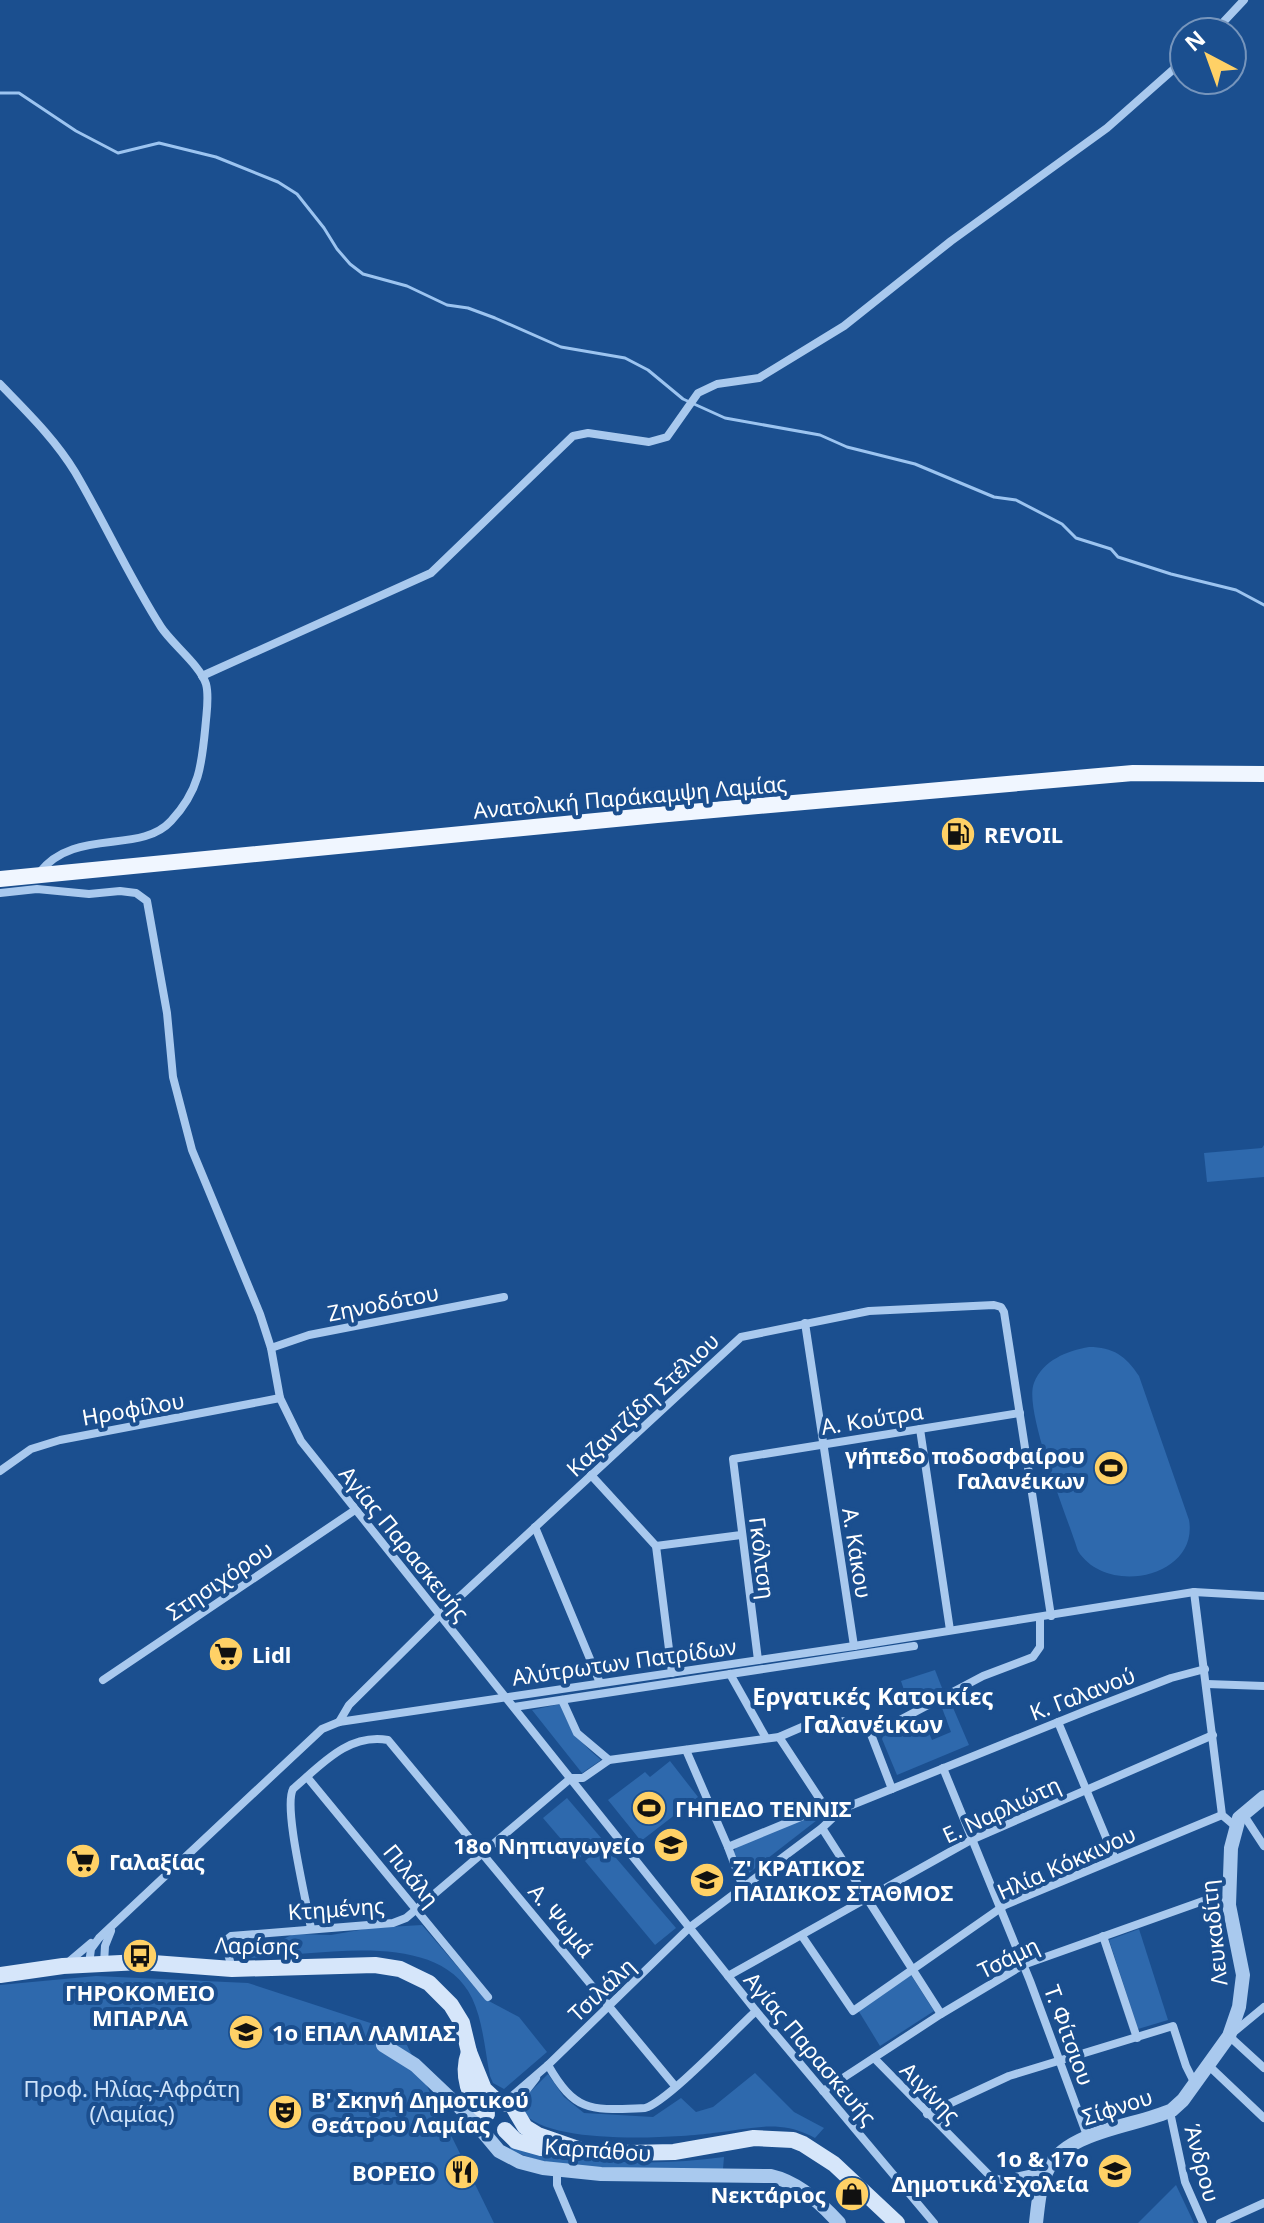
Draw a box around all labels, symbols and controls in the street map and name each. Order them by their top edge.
north arrow [1168,16,1248,96]
text: N [1178,23,1211,57]
street label: Ανατολική Παράκαμψη Λαμίας [472,767,788,825]
fuel station icon: REVOIL [939,815,977,853]
place label: REVOIL [984,819,1063,849]
street label: Ζηνοδότου [325,1276,441,1328]
street label: Καζαντζίδη Στέλιου [559,1325,725,1483]
street label: Ηροφίλου [79,1384,187,1432]
street label: Α. Κούτρα [819,1395,926,1441]
place label: γήπεδο ποδοσφαίρου Γαλανέικων [845,1440,1085,1495]
sports icon: γήπεδο ποδοσφαίρου Γαλανέικων [1092,1449,1130,1487]
street label: Αγίας Παρασκευής [333,1459,477,1627]
street label: Α. Κάκου [836,1506,880,1600]
street label: Γκόλτση [743,1515,783,1601]
street label: Στησιχόρου [160,1533,278,1627]
street label: Αλύτρωτων Πατρίδων [510,1630,738,1692]
supermarket icon: Lidl [207,1635,245,1673]
place label: Lidl [252,1639,291,1669]
street label: Κ. Γαλανού [1025,1659,1139,1727]
district label: Εργατικές Κατοικίες Γαλανέικων [752,1679,994,1740]
street label: Ε. Ναρλιώτη [937,1769,1065,1849]
sports icon: ΓΗΠΕΔΟ ΤΕΝΝΙΣ [630,1789,668,1827]
place label: ΓΗΠΕΔΟ ΤΕΝΝΙΣ [675,1793,852,1823]
street label: Ηλία Κόκκινου [992,1818,1140,1906]
school or university icon: 18ο Νηπιαγωγείο [652,1826,690,1864]
place label: 18ο Νηπιαγωγείο [453,1830,645,1860]
street label: Πιλάλη [377,1837,447,1913]
supermarket icon: Γαλαξίας [64,1842,102,1880]
place label: Γαλαξίας [109,1846,205,1876]
place label: Ζ' ΚΡΑΤΙΚΟΣ ΠΑΙΔΙΚΟΣ ΣΤΑΘΜΟΣ [733,1852,953,1907]
school or university icon: Ζ' ΚΡΑΤΙΚΟΣ ΠΑΙΔΙΚΟΣ ΣΤΑΘΜΟΣ [688,1861,726,1899]
street label: Α. Ψωμά [522,1877,602,1963]
street label: Λευκαδίτη [1193,1879,1233,1987]
street label: Κτημένης [287,1890,385,1926]
street label: Λαρίσης [214,1929,300,1961]
street label: Τσάμη [972,1929,1044,1985]
bus stop icon: ΓΗΡΟΚΟΜΕΙΟ ΜΠΑΡΛΑ [121,1937,159,1975]
street label: Τσιλάλη [561,1950,641,2028]
street label: Αγίας Παρασκευής [738,1965,884,2131]
place label: ΓΗΡΟΚΟΜΕΙΟ ΜΠΑΡΛΑ [65,1977,215,2032]
street label: Τ. Φίτσιου [1038,1980,1102,2090]
school or university icon: 1ο ΕΠΑΛ ΛΑΜΙΑΣ [227,2013,265,2051]
place label: 1ο ΕΠΑΛ ΛΑΜΙΑΣ [272,2017,456,2047]
street label: Αιγίνης [894,2055,968,2129]
park label: Προφ. Ηλίας-Αφράτη (Λαμίας) [24,2073,240,2128]
street label: Σίφνου [1078,2081,1156,2131]
place label: Β' Σκηνή Δημοτικού Θεάτρου Λαμίας [311,2084,529,2139]
theatre icon: Β' Σκηνή Δημοτικού Θεάτρου Λαμίας [266,2093,304,2131]
street label: Άνδρου [1178,2121,1228,2205]
street label: Καρπάθου [543,2130,653,2168]
place label: 1ο & 17ο Δημοτικά Σχολεία [892,2143,1089,2198]
school or university icon: 1ο & 17ο Δημοτικά Σχολεία [1096,2152,1134,2190]
restaurant icon: ΒΟΡΕΙΟ [443,2153,481,2191]
place label: ΒΟΡΕΙΟ [352,2157,436,2187]
shop icon: Νεκτάριος [833,2175,871,2213]
place label: Νεκτάριος [711,2179,826,2209]

